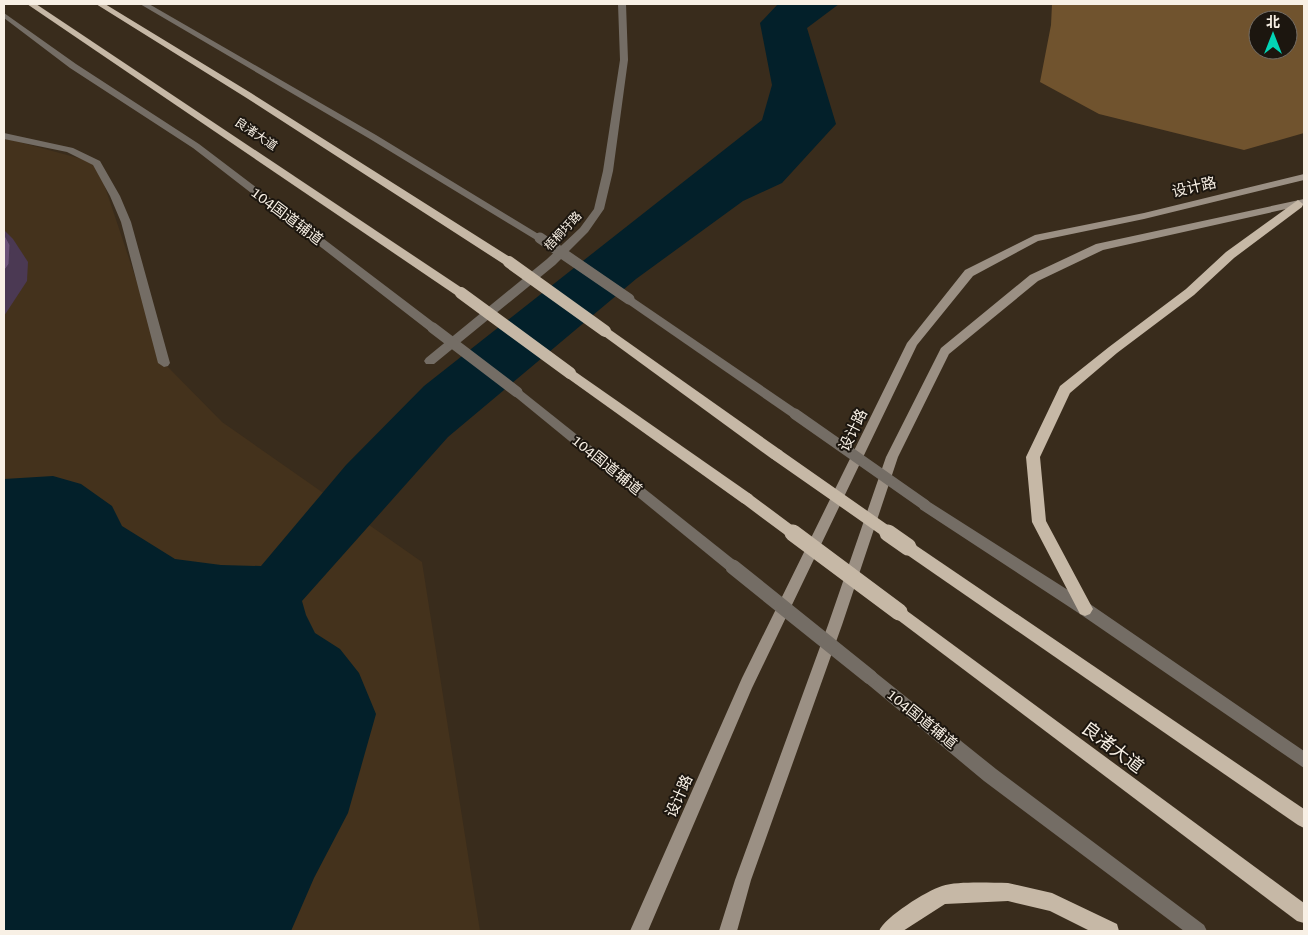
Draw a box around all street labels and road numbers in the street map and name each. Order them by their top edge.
street label: 良渚大道 [232,115,280,153]
street label: 设计路 [1170,173,1218,201]
street label: 104国道辅道 [248,183,326,249]
street label: 梧桐圩路 [542,209,584,253]
street label: 设计路 [835,406,871,454]
street label: 104国道辅道 [568,431,646,499]
street label: 104国道辅道 [883,685,961,753]
street label: 良渚大道 [1078,717,1148,777]
street label: 设计路 [662,772,696,820]

